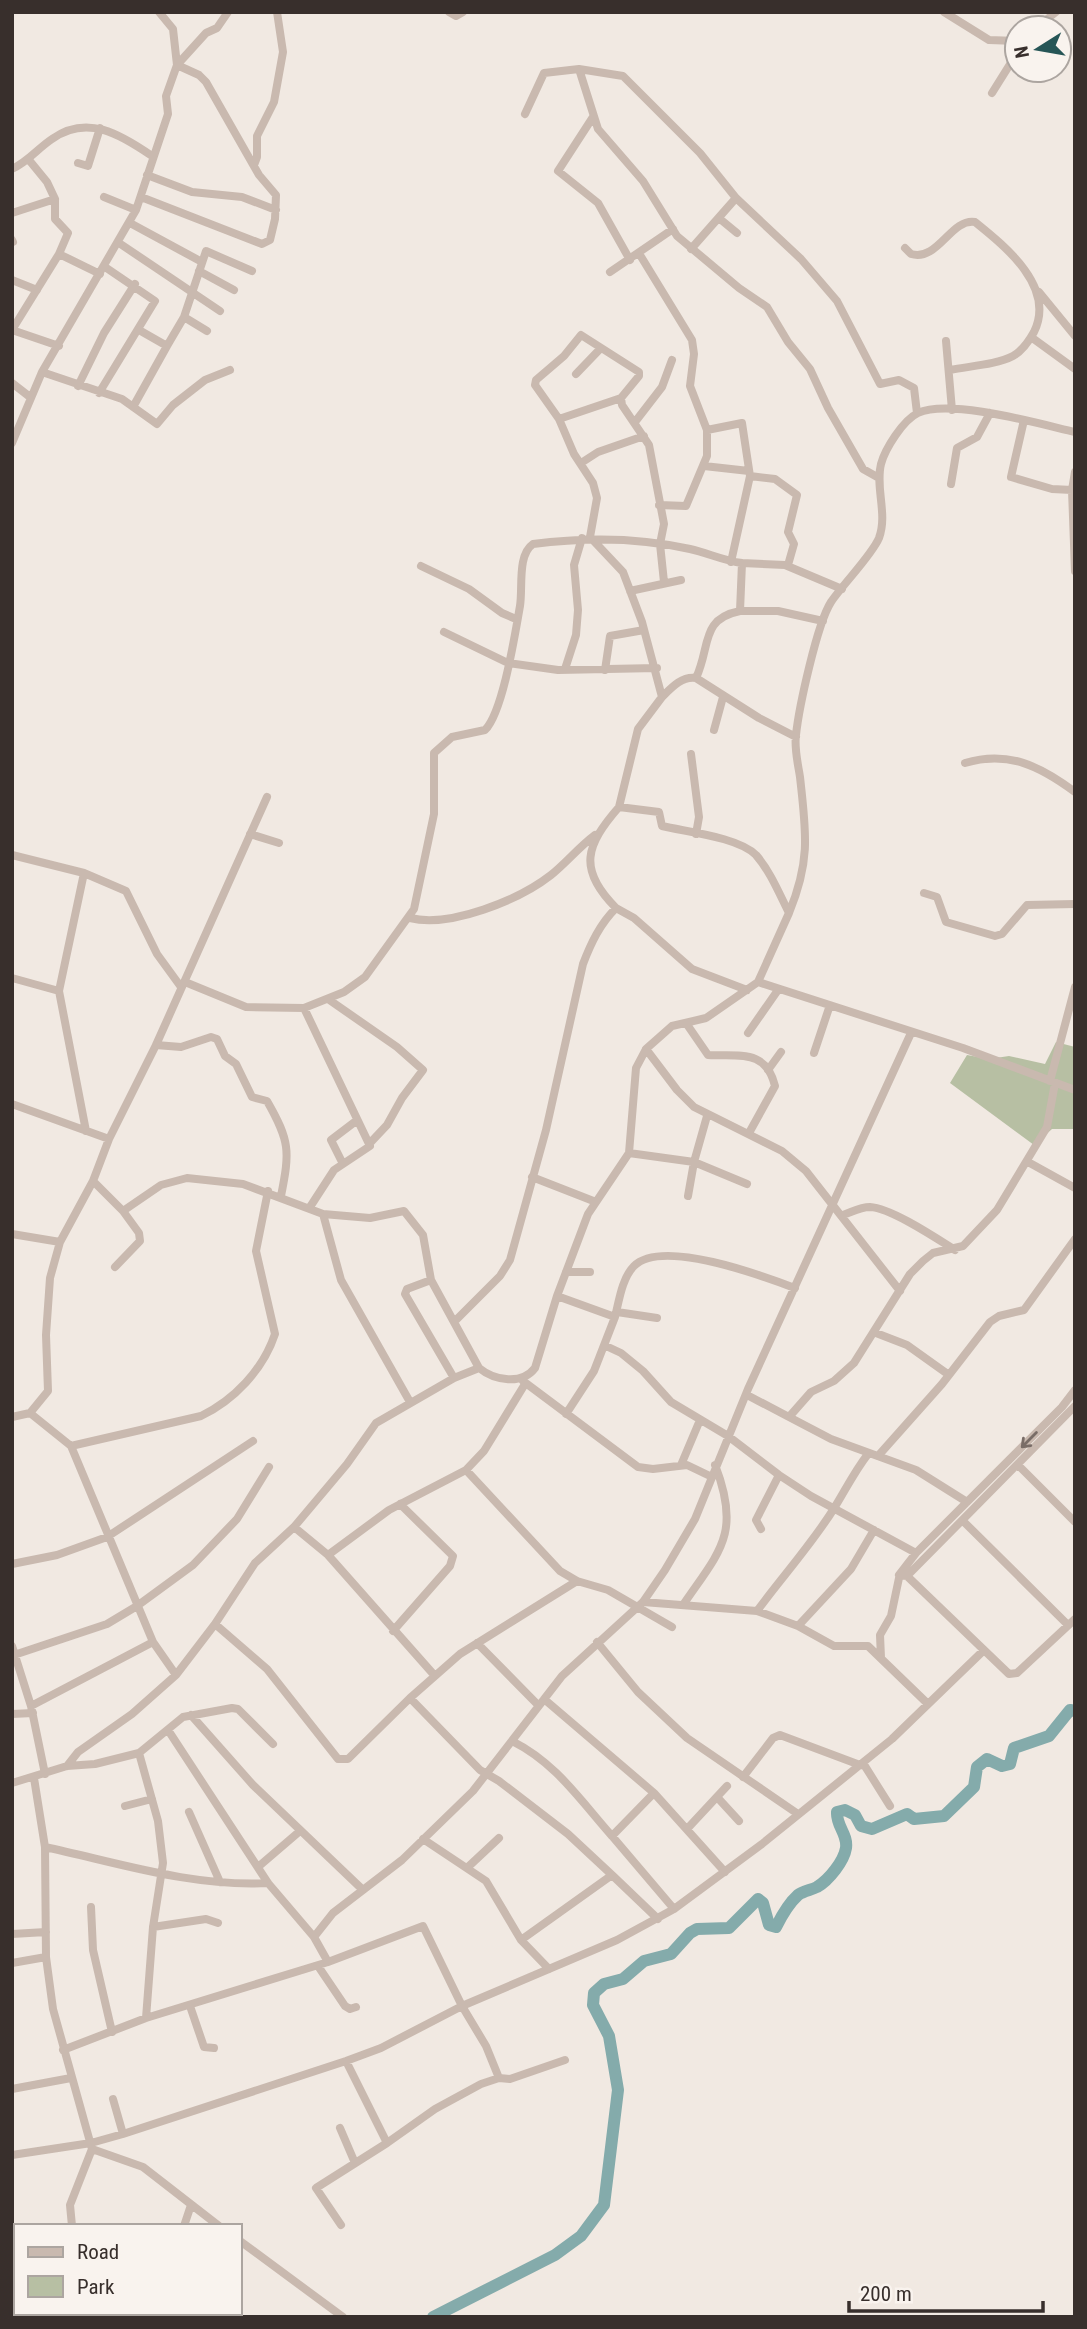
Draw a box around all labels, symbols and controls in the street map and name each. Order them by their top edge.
north arrow [1003,14,1073,84]
text: N [1009,44,1034,60]
one-way arrow [1021,1432,1038,1449]
legend [14,2224,242,2315]
text: Road [77,2240,119,2264]
scale bar [849,2270,1043,2314]
text: Park [77,2275,115,2299]
text: 200 m [860,2282,912,2306]

